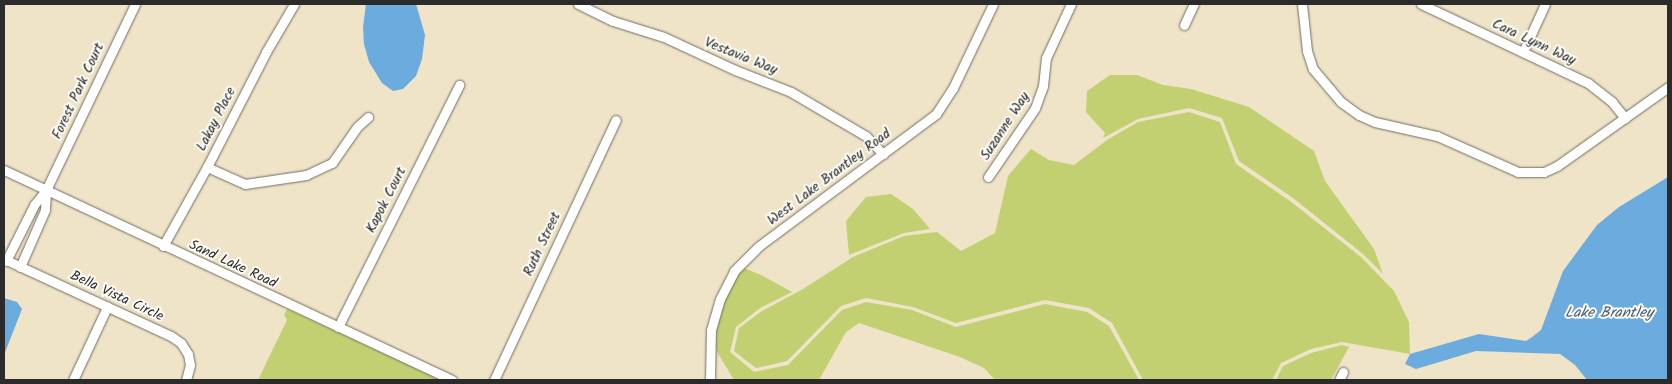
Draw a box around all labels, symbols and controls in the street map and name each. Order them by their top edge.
street label: Cara Lynn Way [1489,15,1579,69]
street label: Vestavia Way [702,34,780,78]
street label: Forest Park Court [48,40,108,142]
street label: Lakay Place [193,84,239,154]
street label: Suzanne Way [977,89,1033,163]
street label: West Lake Brantley Road [764,125,894,229]
street label: Kapok Court [362,164,410,236]
street label: Ruth Street [520,209,564,279]
street label: Sand Lake Road [186,236,280,292]
street label: Bella Vista Circle [68,267,166,325]
water label: Lake Brantley [1565,305,1653,323]

